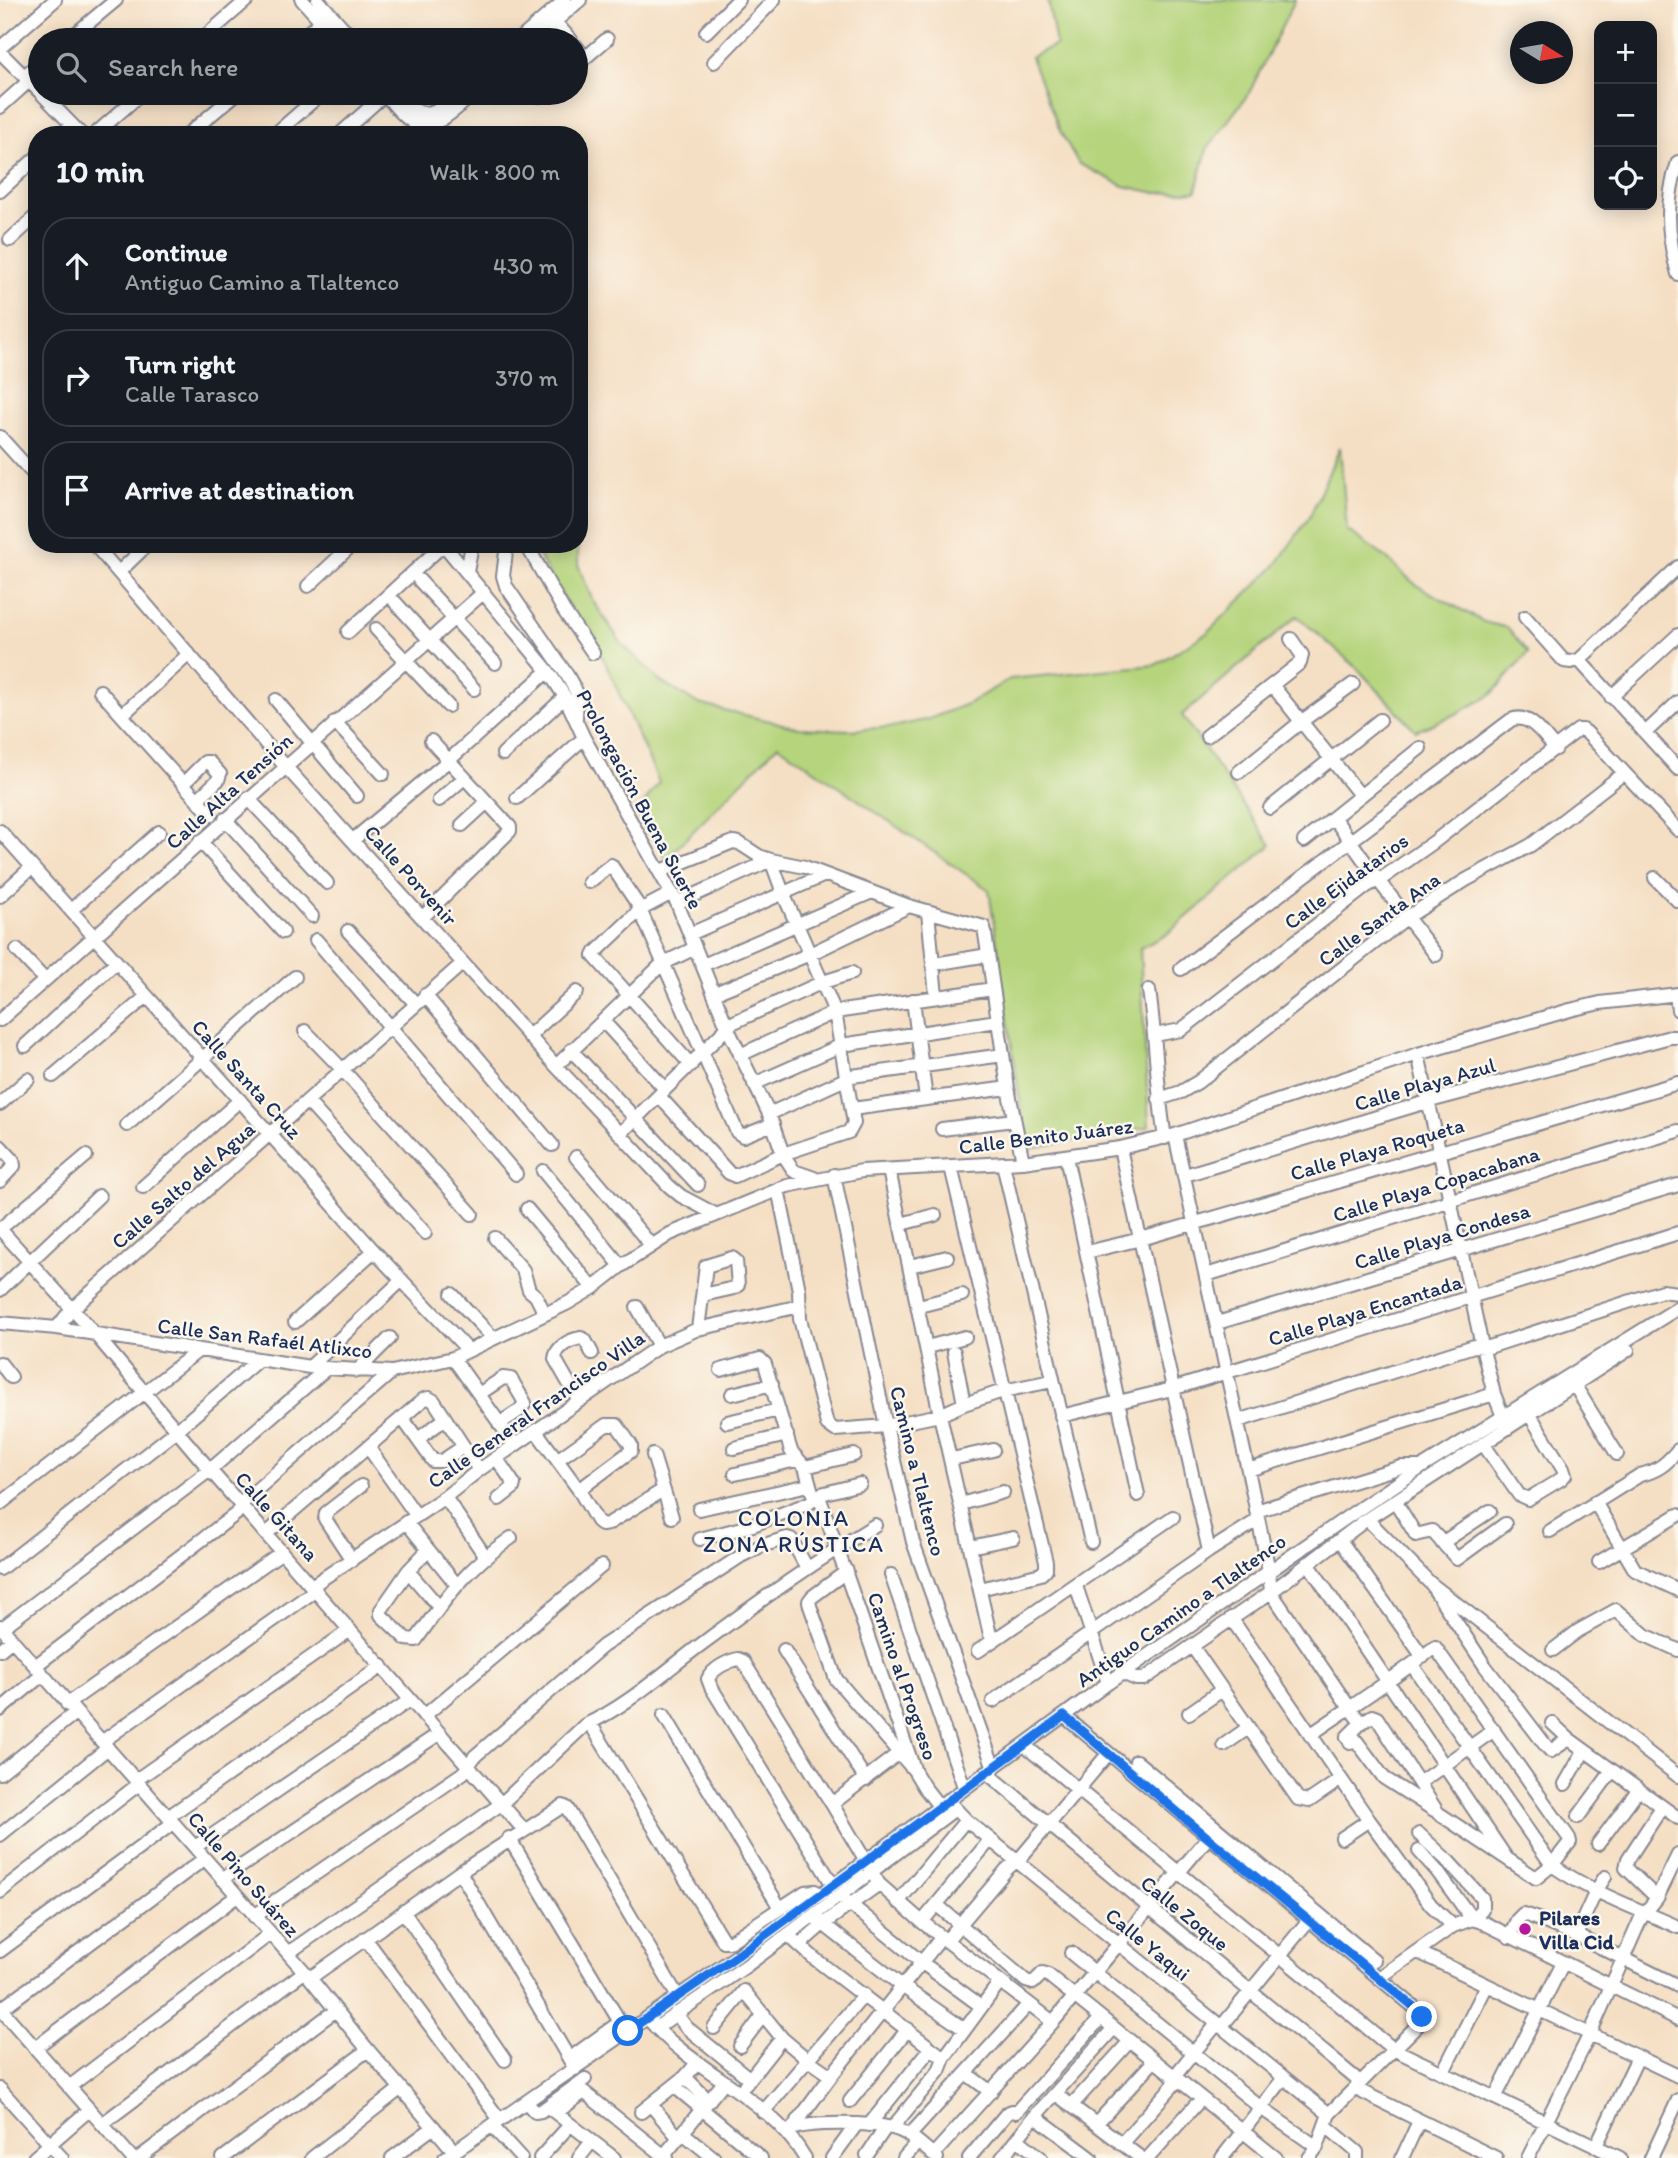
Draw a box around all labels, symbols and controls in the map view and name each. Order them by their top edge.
north arrow [1510,21,1573,84]
map controls [1594,21,1657,210]
button: + [1594,21,1657,84]
search box [28,28,588,105]
icon: search [52,48,90,86]
text: Search here [108,51,238,83]
button: − [1594,84,1657,147]
button: locate [1594,147,1657,210]
text: 10 min [56,153,144,190]
text: Walk · 800 m [430,158,560,186]
text: Continue [125,236,228,268]
icon: ahead [58,247,96,285]
text: 430 m [493,252,558,280]
text: Antiguo Camino a Tlaltenco [125,268,399,296]
text: Turn right [125,348,236,380]
icon: right [58,359,96,397]
text: 370 m [495,364,558,392]
text: Calle Tarasco [125,380,259,408]
icon: arrive [58,471,96,509]
text: Arrive at destination [125,474,354,506]
street label: Prolongación Buena Suerte [571,685,709,913]
street label: Calle Alta Tensión [160,727,298,855]
street label: Calle Porvenir [359,820,463,931]
street label: Calle Ejidatarios [1279,827,1413,935]
street label: Calle Santa Ana [1313,867,1445,971]
street label: Calle Santa Cruz [187,1014,307,1144]
street label: Calle Playa Azul [1352,1052,1499,1116]
street label: Calle Playa Roqueta [1287,1112,1467,1186]
street label: Calle Benito Juárez [957,1113,1135,1159]
street label: Calle Salto del Agua [106,1116,260,1254]
street label: Calle Playa Copacabana [1330,1141,1542,1227]
street label: Calle Playa Condesa [1351,1197,1533,1275]
street label: Calle Playa Encantada [1265,1269,1465,1351]
street label: Calle San Rafaél Atlixco [156,1312,374,1364]
street label: Calle General Francisco Villa [423,1324,649,1493]
street label: Camino a Tlaltenco [885,1383,951,1559]
street label: Calle Gitana [230,1466,324,1566]
district label: COLONIA ZONA RÚSTICA [703,1504,885,1558]
street label: Antiguo Camino a Tlaltenco [1071,1528,1291,1692]
street label: Camino al Progreso [863,1589,943,1763]
street label: Calle Pino Suárez [183,1806,306,1942]
street label: Calle Zoque [1136,1870,1234,1956]
street label: Calle Yaqui [1101,1902,1195,1986]
place label: Pilares Villa Cid [1539,1905,1615,1954]
marker: Pilares Villa Cid [1517,1921,1533,1937]
route end [1406,2001,1437,2032]
route start [612,2015,643,2046]

